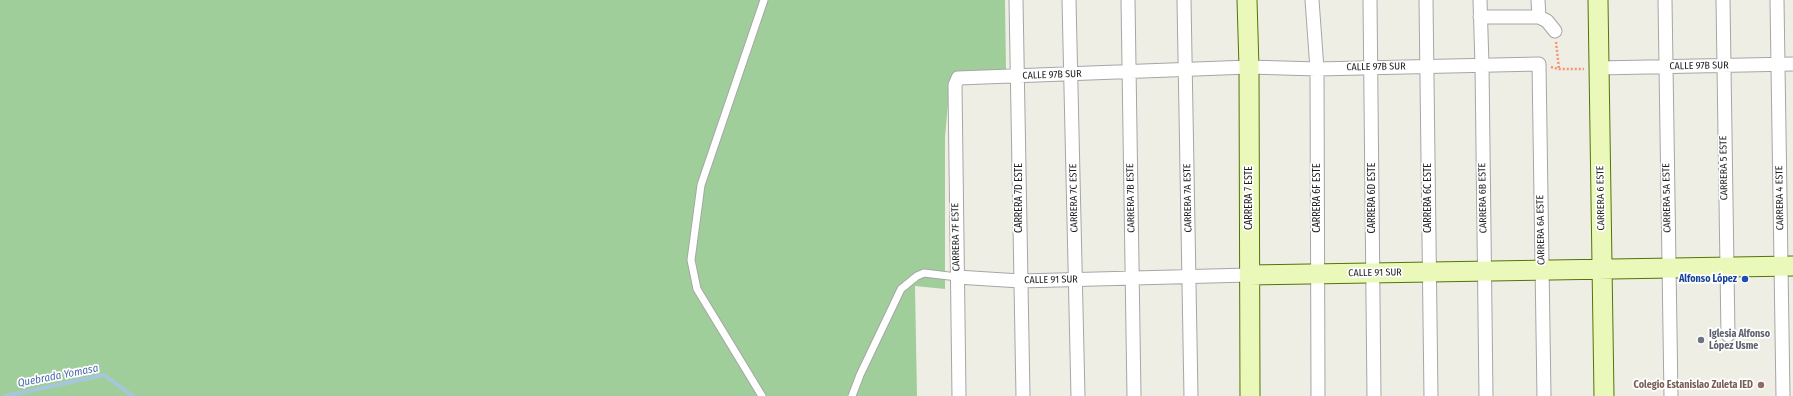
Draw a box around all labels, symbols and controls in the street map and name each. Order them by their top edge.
street label: CALLE 97B SUR [1669,59,1729,73]
street label: CALLE 97B SUR [1346,60,1406,74]
street label: CALLE 97B SUR [1022,68,1082,82]
street label: CARRERA 5 ESTE [1717,136,1731,200]
street label: CARRERA 7D ESTE [1013,163,1025,233]
street label: CARRERA 7C ESTE [1067,163,1081,233]
street label: CARRERA 7B ESTE [1124,163,1138,233]
street label: CARRERA 7A ESTE [1181,163,1195,233]
street label: CARRERA 6F ESTE [1311,163,1323,233]
street label: CARRERA 6D ESTE [1366,163,1378,233]
street label: CARRERA 6C ESTE [1422,163,1434,233]
street label: CARRERA 6B ESTE [1476,163,1490,233]
street label: CARRERA 5A ESTE [1660,163,1674,233]
street label: CARRERA 6 ESTE [1594,165,1608,231]
street label: CARRERA 4 ESTE [1773,165,1787,231]
street label: CARRERA 7 ESTE [1243,166,1255,230]
street label: CARRERA 6A ESTE [1534,195,1548,265]
street label: CARRERA 7F ESTE [949,203,963,271]
street label: CALLE 91 SUR [1348,267,1402,279]
place label: Alfonso López [1679,273,1737,285]
street label: CALLE 91 SUR [1024,274,1078,286]
marker: Alfonso López [1740,274,1750,284]
place label: Iglesia Alfonso López Usme [1709,328,1770,352]
marker: Iglesia Alfonso López Usme [1696,335,1706,345]
water label: Quebrada Yomasa [17,362,99,390]
place label: Colegio Estanislao Zuleta IED [1634,379,1753,391]
marker: Colegio Estanislao Zuleta IED [1756,380,1766,390]

